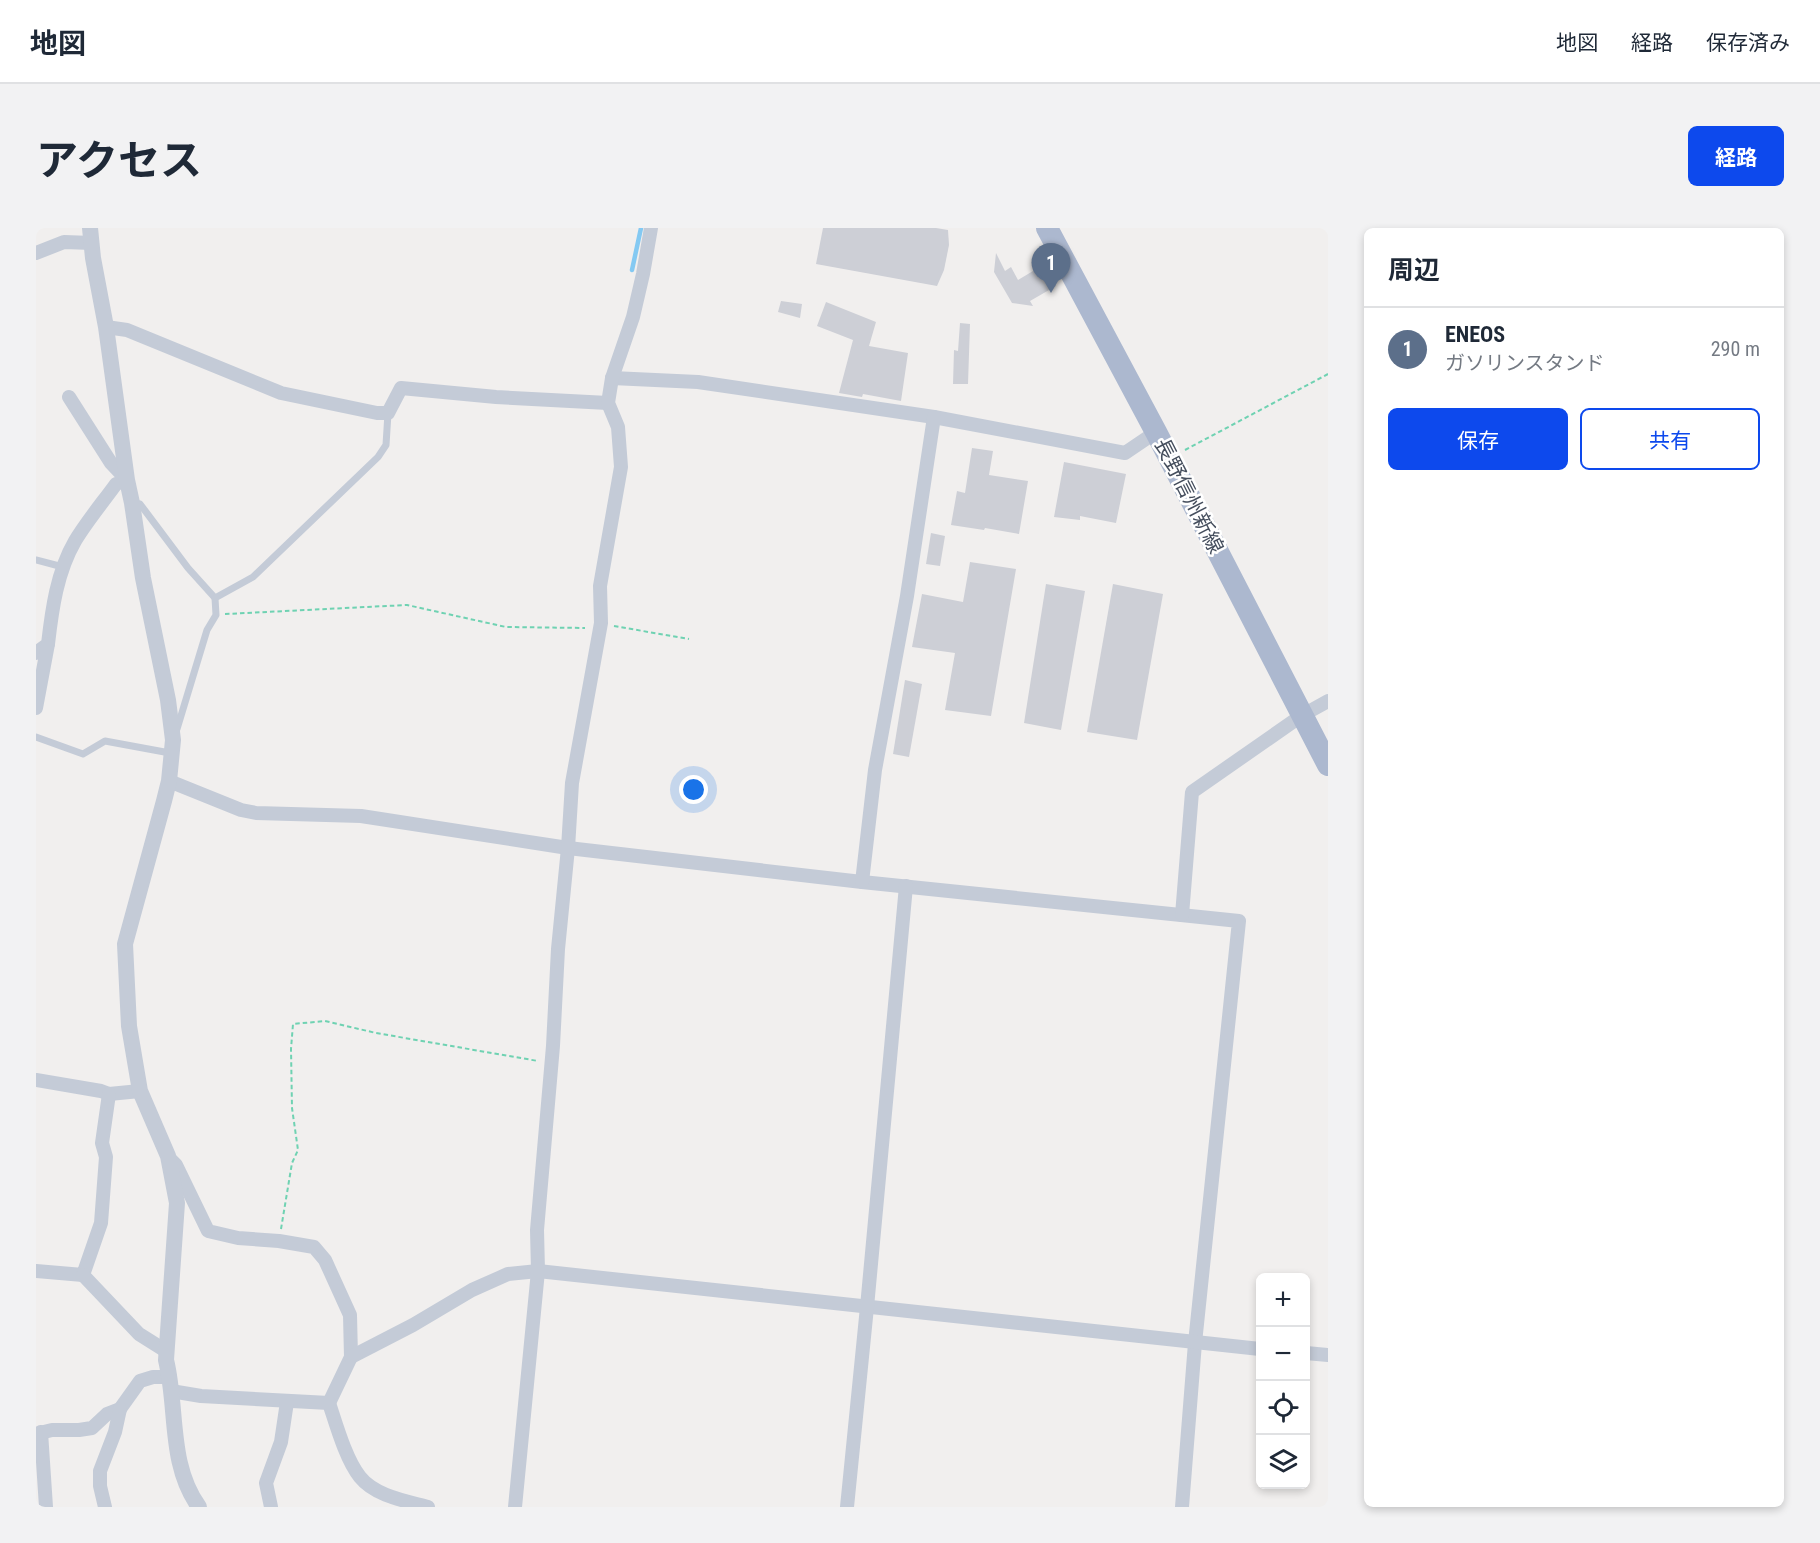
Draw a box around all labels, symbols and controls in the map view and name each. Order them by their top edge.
text: 地図 [30,27,86,60]
text: 地図 [1556,31,1598,55]
text: 経路 [1631,31,1673,55]
text: 保存済み [1706,31,1790,55]
button: 経路 [1688,126,1784,186]
text: アクセス [36,136,202,185]
pin: 1 [1032,244,1070,293]
text: 周辺 [1388,255,1440,285]
text: ENEOS [1445,322,1505,347]
text: 1 [1402,337,1413,361]
text: 290 m [1711,337,1760,361]
text: ガソリンスタンド [1445,351,1605,375]
button: 保存 [1388,408,1568,470]
button: 共有 [1580,408,1760,470]
street label: 長野信州新線 [1150,434,1228,558]
your location [679,775,708,804]
map controls [1256,1273,1310,1489]
button: + [1256,1273,1310,1327]
button: − [1256,1327,1310,1381]
button: locate [1256,1381,1310,1435]
button: layers [1256,1435,1310,1489]

